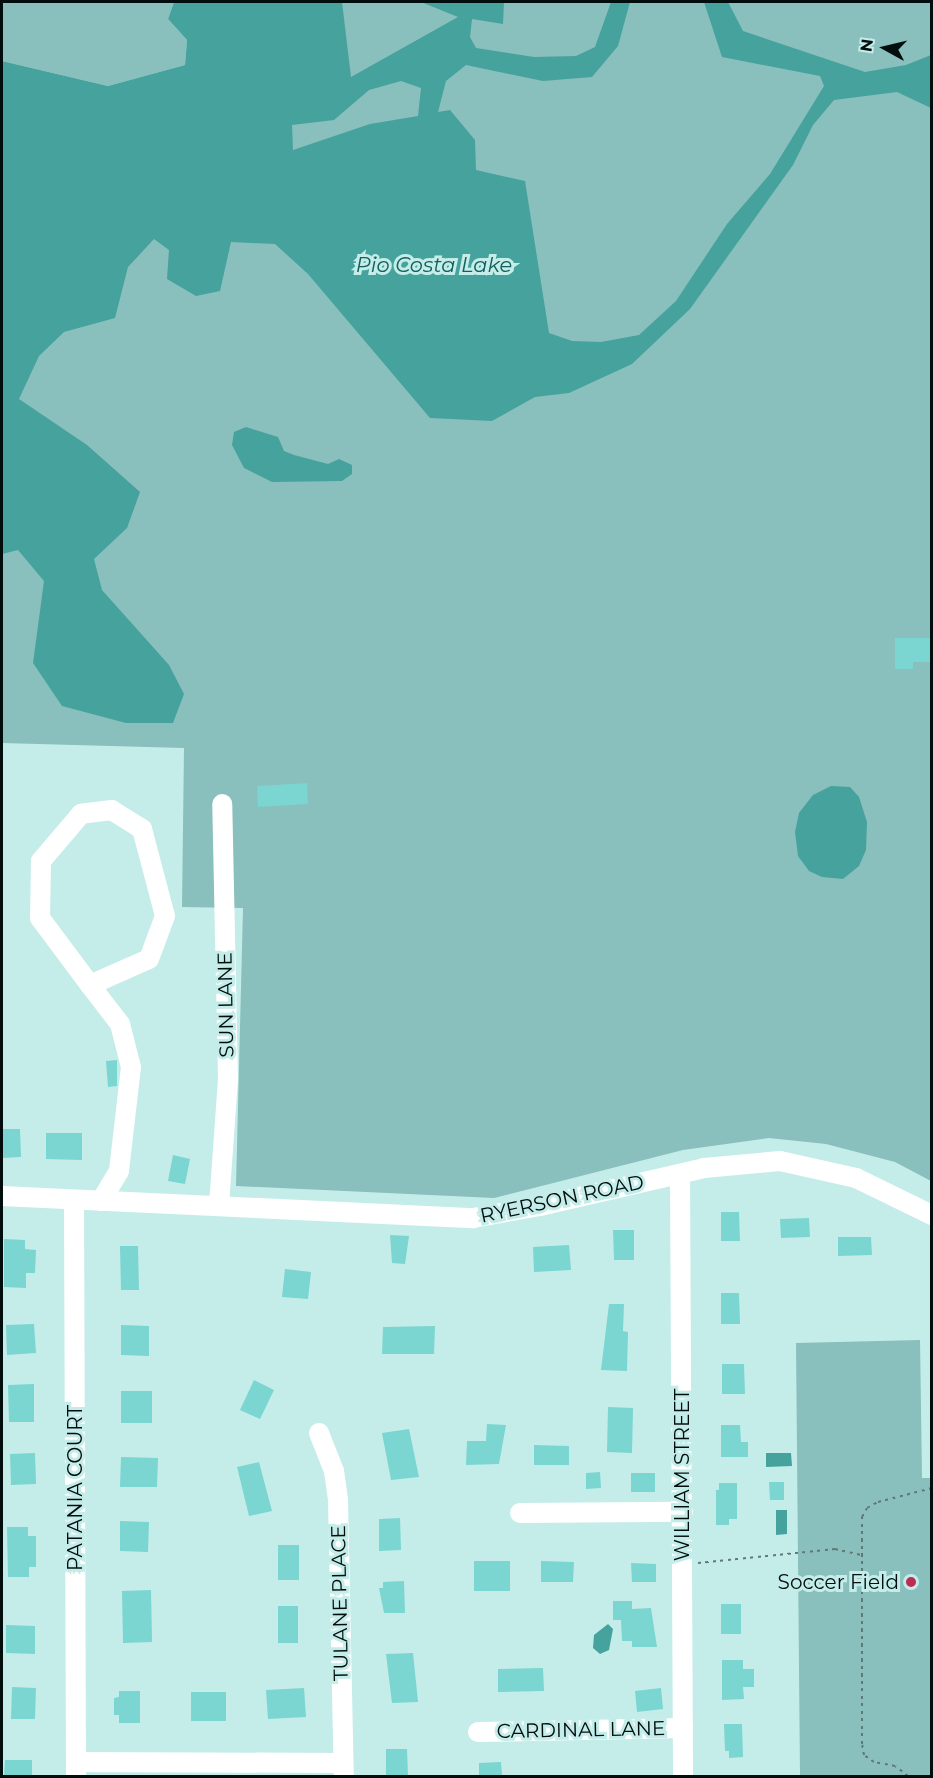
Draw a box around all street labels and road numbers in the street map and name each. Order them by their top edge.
street label: SUN LANE [213,952,239,1058]
street label: RYERSON ROAD [478,1170,646,1228]
street label: WILLIAM STREET [670,1389,694,1561]
street label: PATANIA COURT [63,1405,87,1571]
street label: TULANE PLACE [327,1525,353,1681]
street label: CARDINAL LANE [497,1717,665,1743]

